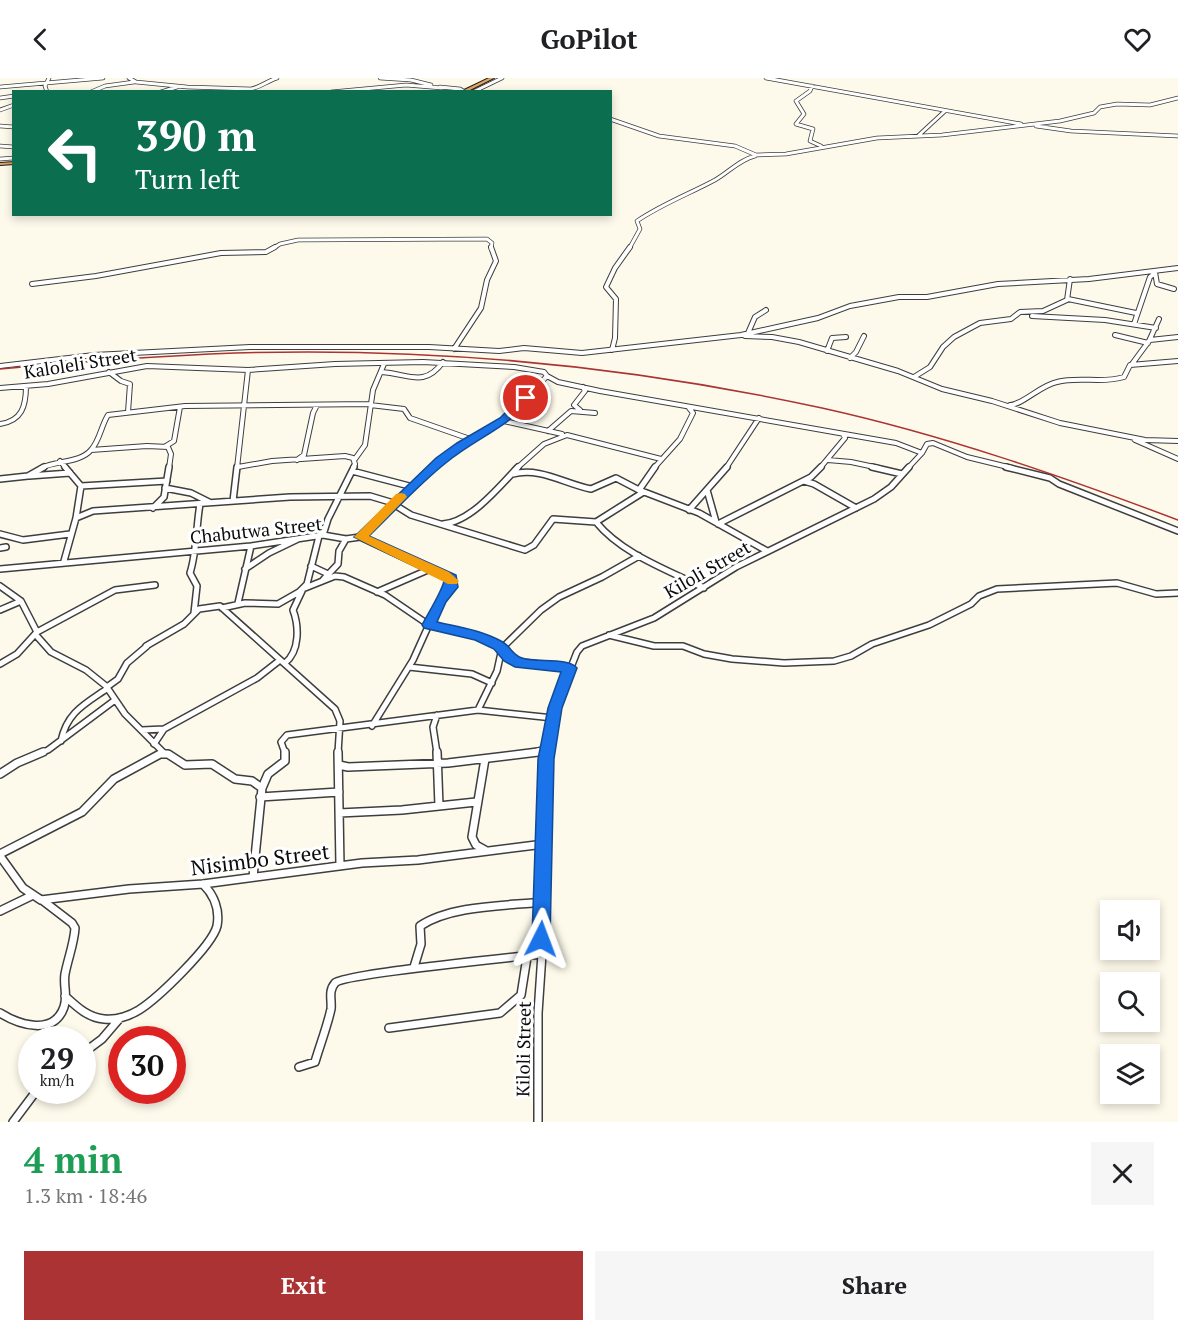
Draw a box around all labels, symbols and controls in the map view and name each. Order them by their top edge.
text: GoPilot [540,21,638,57]
icon: back [24,23,57,56]
icon: heart [1121,23,1154,56]
text: 390 m [135,107,256,163]
icon: left [36,114,114,192]
text: Turn left [135,161,240,197]
street label: Kaloleli Street [22,342,138,384]
pin [500,372,551,423]
icon: arrive [509,381,542,414]
street label: Chabutwa Street [189,511,324,549]
street label: Kiloli Street [660,535,755,603]
street label: Nisimbo Street [189,837,331,881]
map controls [1100,900,1160,1104]
button: sound [1100,900,1160,960]
position arrow [509,907,573,971]
button: search [1100,972,1160,1032]
street label: Kiloli Street [510,1001,536,1097]
speed limit sign: 30 [108,1026,186,1104]
text: 29 [40,1038,74,1078]
button: layers [1100,1044,1160,1104]
text: km/h [40,1070,74,1090]
text: 4 min [24,1136,122,1183]
button: close [1091,1142,1154,1205]
text: 1.3 km · 18:46 [24,1182,147,1209]
button: Exit [24,1251,583,1320]
button: Share [595,1251,1154,1320]

